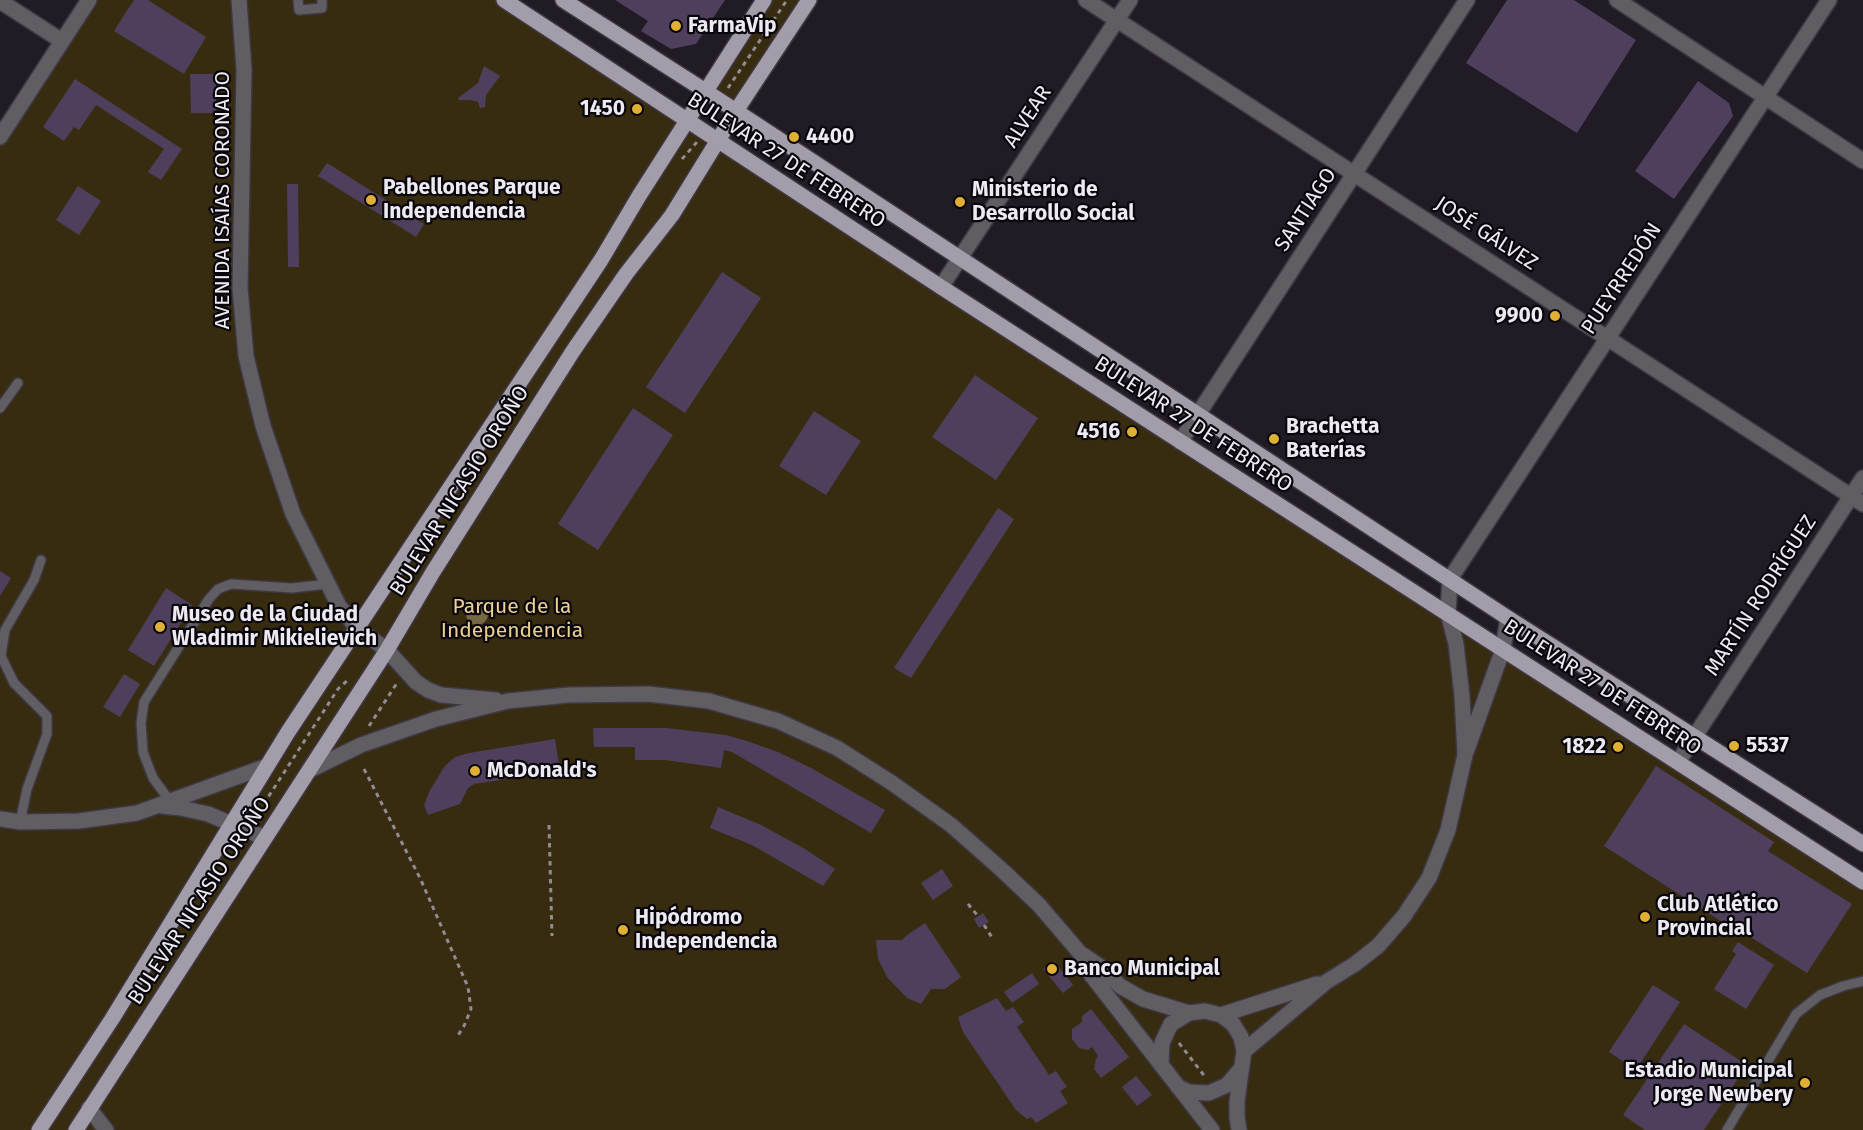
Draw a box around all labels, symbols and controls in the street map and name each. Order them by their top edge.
place label: FarmaVip [688,13,777,39]
marker: FarmaVip [669,19,683,33]
street label: AVENIDA ISAÍAS CORONADO [210,71,236,329]
street label: ALVEAR [999,81,1057,153]
street label: BULEVAR 27 DE FEBRERO [682,88,890,234]
place label: 1450 [580,96,625,122]
marker: 1450 [630,102,644,116]
place label: 4400 [806,124,854,150]
marker: 4400 [787,130,801,144]
street label: SANTIAGO [1270,164,1342,256]
place label: Pabellones Parque Independencia [383,175,561,225]
place label: Ministerio de Desarrollo Social [972,177,1135,227]
street label: JOSÉ GÁLVEZ [1430,192,1542,276]
marker: Pabellones Parque Independencia [364,193,378,207]
marker: Ministerio de Desarrollo Social [953,195,967,209]
street label: PUEYRREDÓN [1577,219,1667,339]
place label: 9900 [1495,303,1543,329]
marker: 9900 [1548,309,1562,323]
street label: BULEVAR 27 DE FEBRERO [1089,352,1297,498]
street label: BULEVAR NICASIO OROÑO [385,381,535,601]
place label: Brachetta Baterías [1286,414,1379,464]
place label: 4516 [1077,419,1120,445]
marker: 4516 [1125,425,1139,439]
marker: Brachetta Baterías [1267,432,1281,446]
street label: MARTÍN RODRÍGUEZ [1700,511,1822,681]
park label: Parque de la Independencia [441,594,583,644]
place label: Museo de la Ciudad Wladimir Mikielievich [172,602,377,652]
street label: BULEVAR 27 DE FEBRERO [1498,615,1706,761]
marker: Museo de la Ciudad Wladimir Mikielievich [153,620,167,634]
place label: 5537 [1746,733,1789,759]
place label: 1822 [1563,734,1606,760]
marker: 5537 [1727,739,1741,753]
marker: 1822 [1611,740,1625,754]
place label: McDonald's [487,758,597,784]
marker: McDonald's [468,764,482,778]
street label: BULEVAR NICASIO OROÑO [123,792,277,1010]
place label: Club Atlético Provincial [1657,892,1779,942]
place label: Hipódromo Independencia [635,905,778,955]
marker: Club Atlético Provincial [1638,910,1652,924]
marker: Hipódromo Independencia [616,923,630,937]
place label: Banco Municipal [1064,956,1220,982]
marker: Banco Municipal [1045,962,1059,976]
place label: Estadio Municipal Jorge Newbery [1624,1058,1793,1108]
marker: Estadio Municipal Jorge Newbery [1798,1076,1812,1090]

